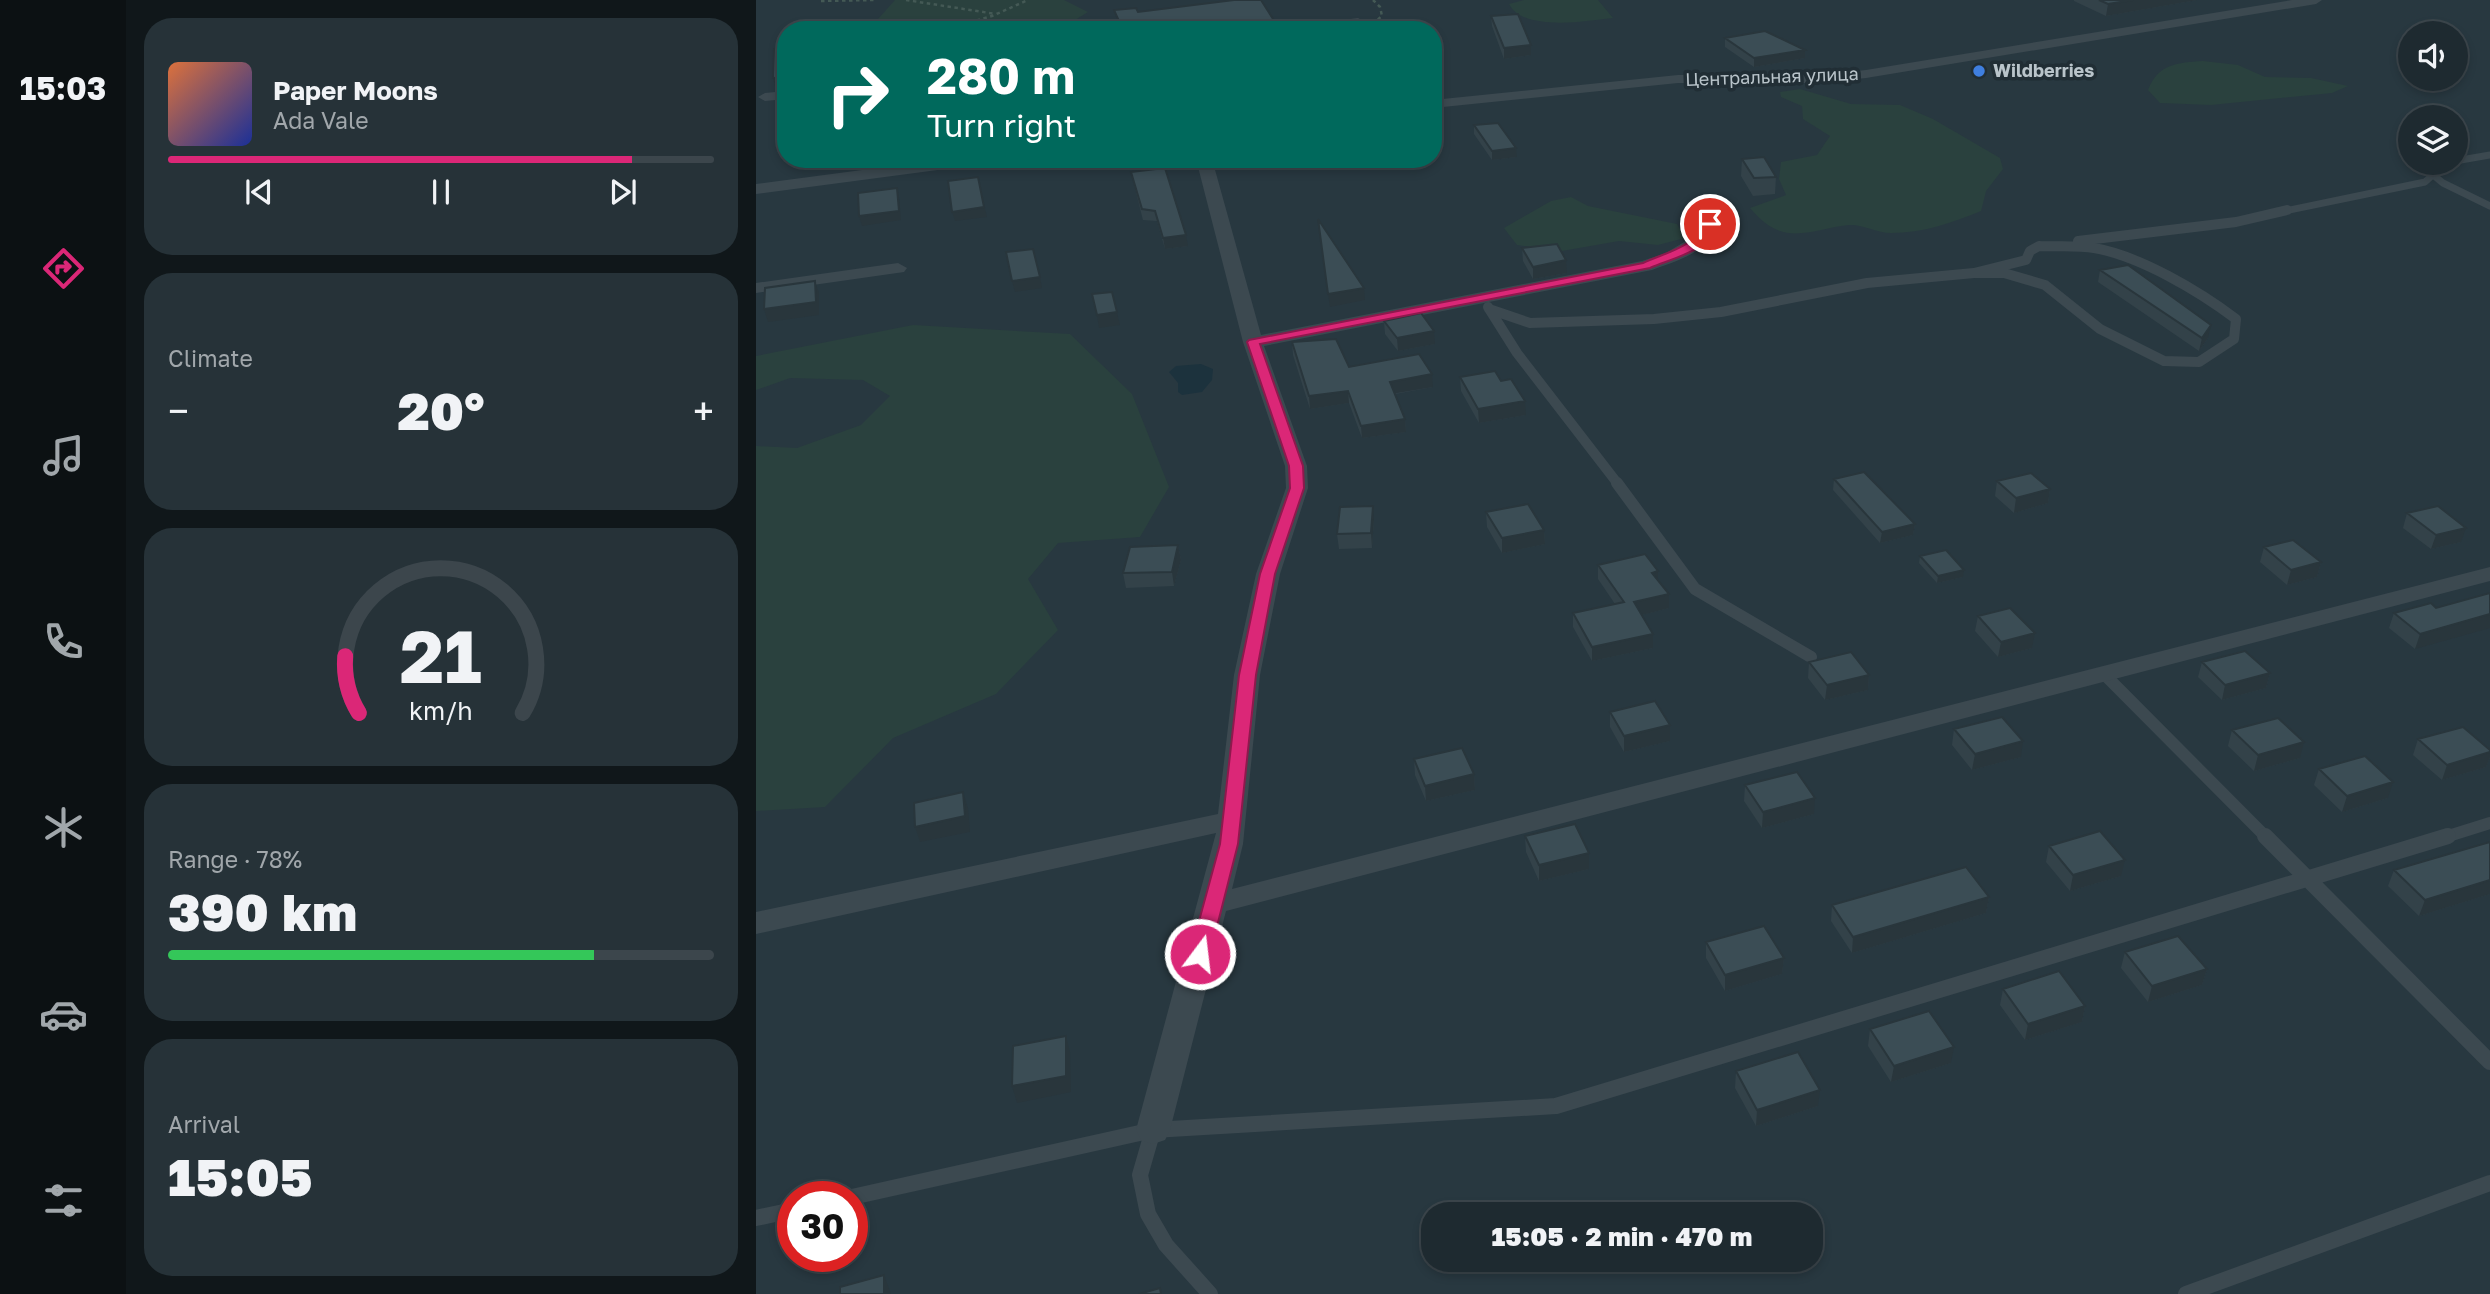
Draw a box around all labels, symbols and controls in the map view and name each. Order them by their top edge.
map controls [2398,21,2468,175]
button: sound [2398,21,2468,91]
text: 280 m [927,46,1075,105]
icon: right [812,49,903,140]
place label: Wildberries [1993,59,2094,81]
street label: Центральная улица [1685,62,1859,90]
marker: Wildberries [1971,63,1987,79]
text: 15:03 [20,69,106,107]
text: Paper Moons [273,75,438,106]
button: layers [2398,105,2468,175]
text: Ada Vale [273,106,369,134]
text: Turn right [927,106,1076,144]
icon: previous [240,173,278,211]
icon: pause [422,173,460,211]
icon: next [604,173,642,211]
pin [1680,194,1740,254]
icon: arrive [1691,205,1729,243]
icon: directions [39,244,88,293]
text: Climate [168,344,253,372]
text: 20° [398,379,484,441]
text: − [168,388,189,433]
text: + [693,388,714,433]
icon: music [39,431,88,480]
text: 21 [400,612,482,699]
icon: phone [39,617,88,666]
text: km/h [409,695,473,726]
icon: climate [39,803,88,852]
text: Range · 78% [168,845,302,873]
text: 390 km [168,880,357,942]
position arrow [1163,917,1237,991]
icon: car [39,990,88,1039]
text: Arrival [168,1110,240,1138]
text: 15:05 [168,1145,312,1207]
icon: filters [39,1176,88,1225]
speed limit sign: 30 [777,1181,868,1272]
text: 15:05 · 2 min · 470 m [1492,1221,1752,1252]

